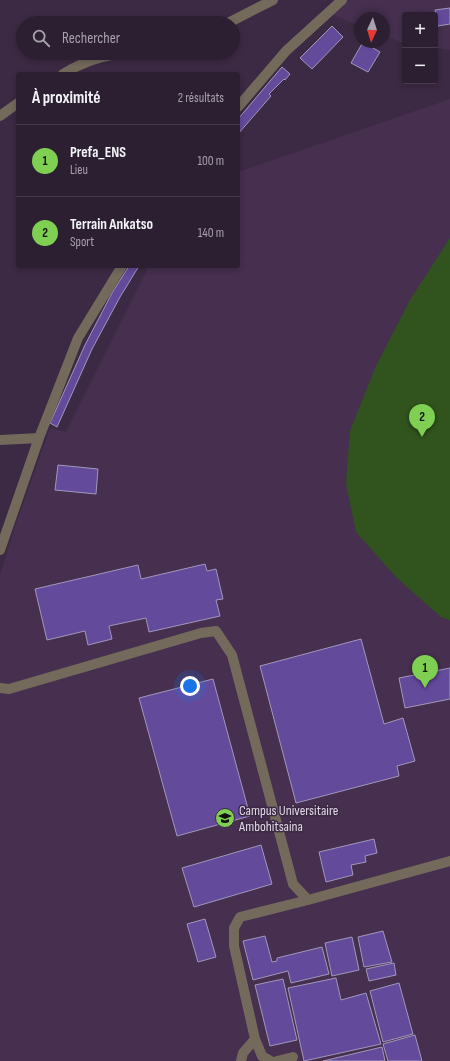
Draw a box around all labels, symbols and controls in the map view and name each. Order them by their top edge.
north arrow [354,12,390,48]
map controls [402,12,438,84]
button: + [402,12,438,48]
search box [16,16,240,60]
icon: search [30,27,52,49]
text: Rechercher [62,29,120,48]
button: − [402,48,438,84]
text: À proximité [32,88,100,108]
text: 2 résultats [178,90,224,106]
text: Prefa_ENS [70,143,126,162]
text: 1 [42,153,48,169]
text: 100 m [197,153,224,169]
text: Lieu [70,162,88,178]
text: Terrain Ankatso [70,215,153,234]
text: 2 [42,225,48,241]
text: 140 m [198,225,224,241]
text: Sport [70,234,94,250]
pin: 2 [409,404,435,437]
pin: 1 [412,655,438,688]
your location [180,676,200,696]
place label: Campus Universitaire Ambohitsaina [238,802,338,835]
school or university icon: Campus Universitaire Ambohitsaina [214,807,236,829]

